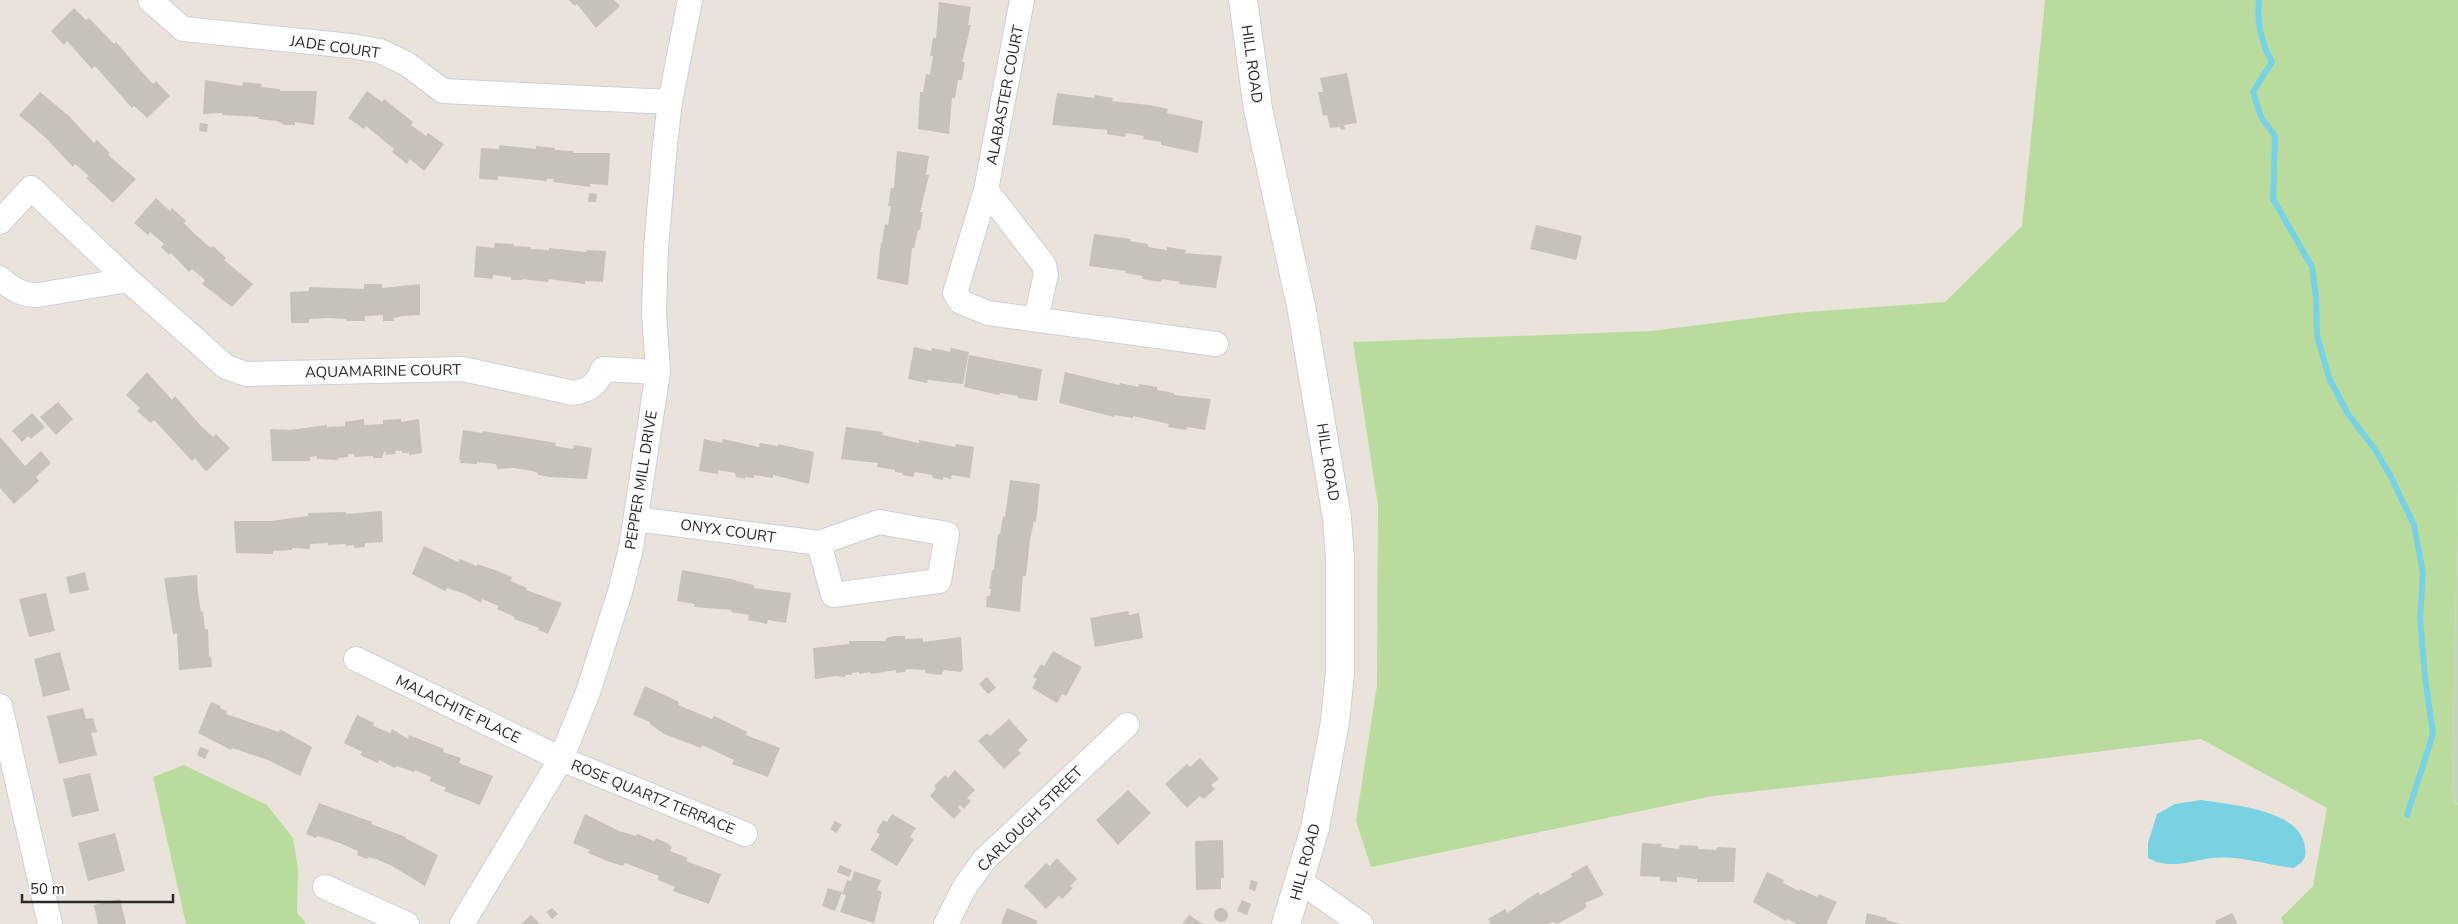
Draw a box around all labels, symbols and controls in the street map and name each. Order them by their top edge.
street label: ALABASTER COURT [982,23,1028,167]
street label: HILL ROAD [1237,24,1267,104]
street label: JADE COURT [288,31,381,63]
street label: AQUAMARINE COURT [305,360,461,382]
street label: PEPPER MILL DRIVE [620,409,662,551]
street label: HILL ROAD [1312,422,1344,502]
street label: ONYX COURT [679,514,777,548]
street label: MALACHITE PLACE [392,670,524,748]
street label: ROSE QUARTZ TERRACE [568,755,738,839]
street label: CARLOUGH STREET [973,762,1087,876]
street label: HILL ROAD [1285,821,1325,903]
scale bar [22,872,174,904]
text: 50 m [30,879,65,899]

